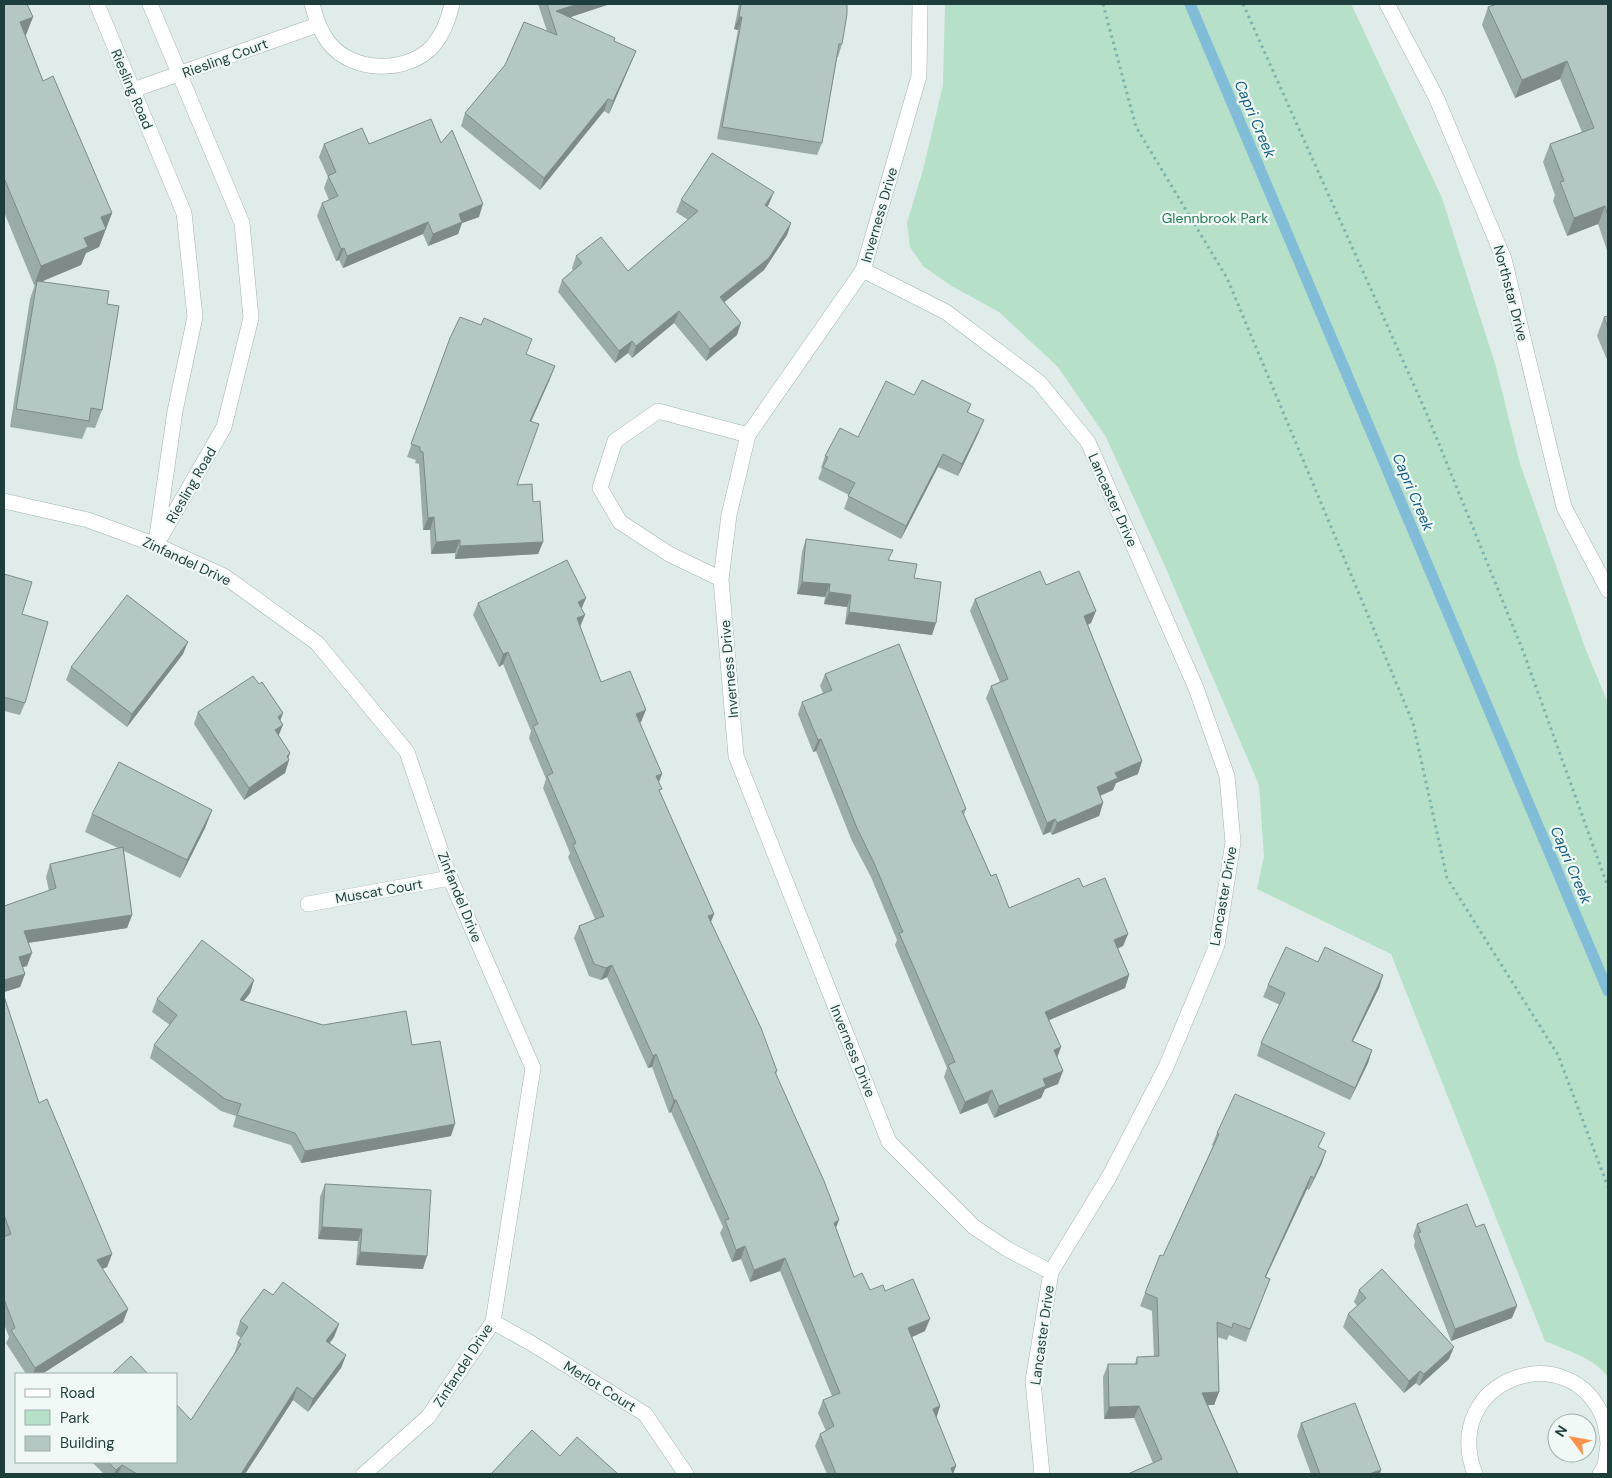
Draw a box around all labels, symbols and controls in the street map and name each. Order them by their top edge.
street label: Riesling Court [180,34,270,82]
street label: Riesling Road [107,46,157,132]
water label: Capri Creek [1230,77,1280,161]
street label: Inverness Drive [857,165,901,265]
park label: Glennbrook Park [1162,209,1268,227]
street label: Northstar Drive [1490,243,1532,343]
street label: Riesling Road [162,444,220,526]
street label: Lancaster Drive [1084,450,1142,550]
water label: Capri Creek [1388,450,1438,534]
street label: Zinfandel Drive [140,533,234,589]
street label: Inverness Drive [716,619,742,719]
water label: Capri Creek [1546,823,1596,907]
street label: Lancaster Drive [1205,845,1241,947]
street label: Zinfandel Drive [434,849,486,945]
street label: Muscat Court [334,874,424,908]
street label: Inverness Drive [826,1002,880,1100]
street label: Lancaster Drive [1026,1284,1058,1386]
street label: Zinfandel Drive [429,1320,497,1410]
street label: Merlot Court [560,1357,640,1415]
legend [15,1373,178,1463]
text: Road [60,1383,95,1403]
text: Park [60,1408,90,1428]
north arrow [1547,1413,1597,1463]
text: N [1551,1422,1571,1440]
text: Building [60,1433,115,1453]

